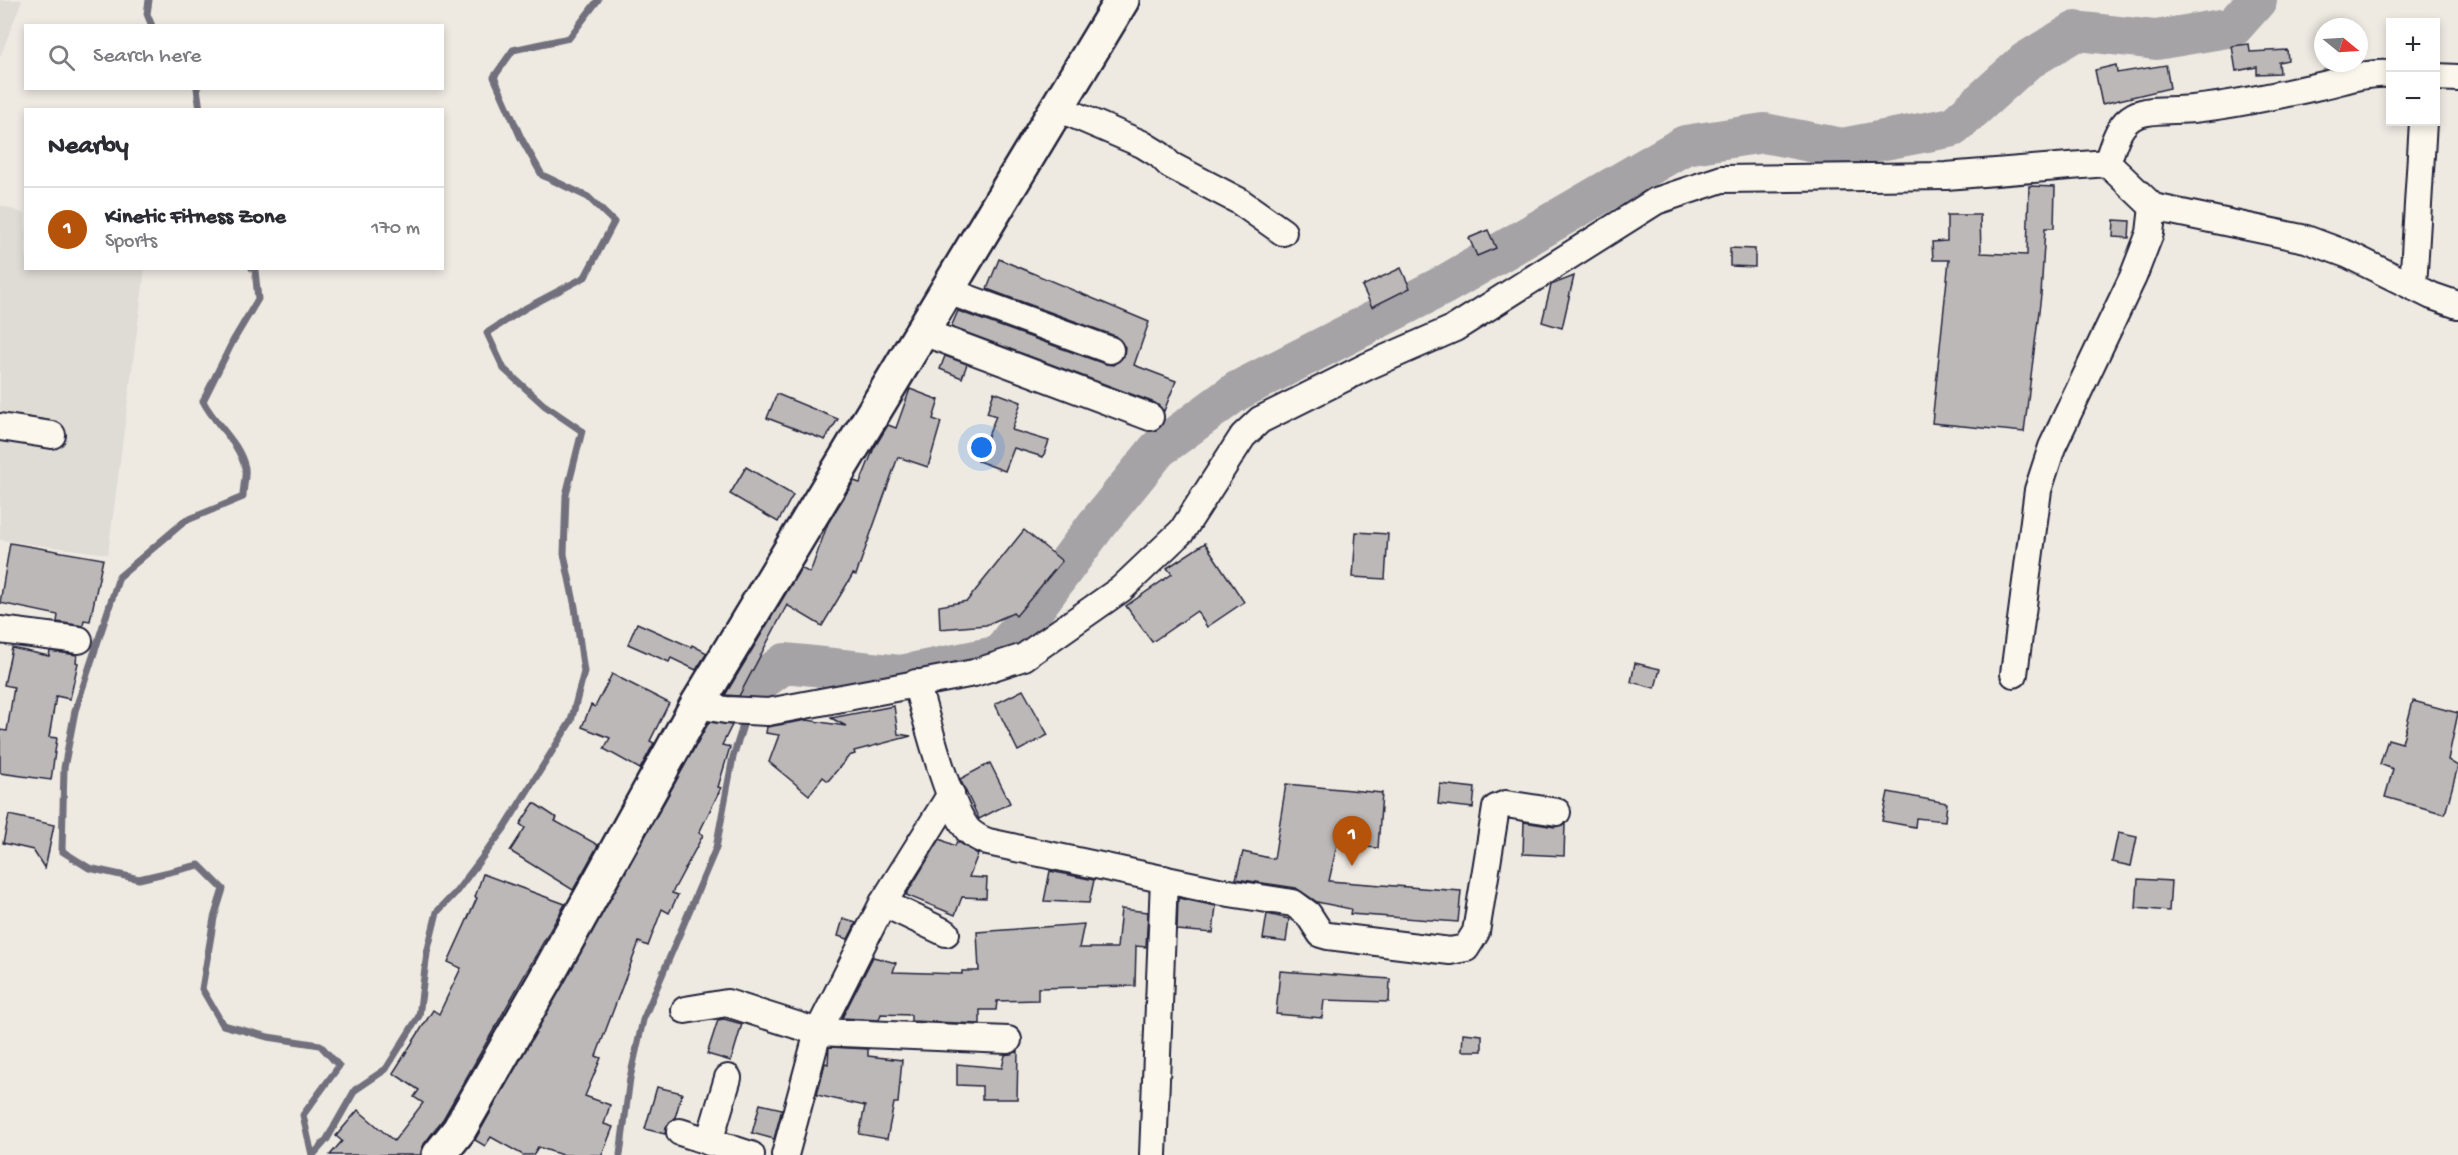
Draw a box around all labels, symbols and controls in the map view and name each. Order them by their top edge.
north arrow [2314,18,2368,72]
map controls [2386,18,2440,126]
button: + [2386,18,2440,72]
search box [24,24,444,90]
icon: search [45,41,78,74]
text: Search here [93,44,201,70]
button: − [2386,72,2440,126]
text: Nearby [48,132,129,163]
text: Kinetic Fitness Zone [105,205,286,231]
text: 1 [63,218,72,241]
text: 170 m [371,218,420,241]
text: Sports [105,231,157,254]
your location [967,433,996,462]
pin: 1 [1332,816,1372,866]

